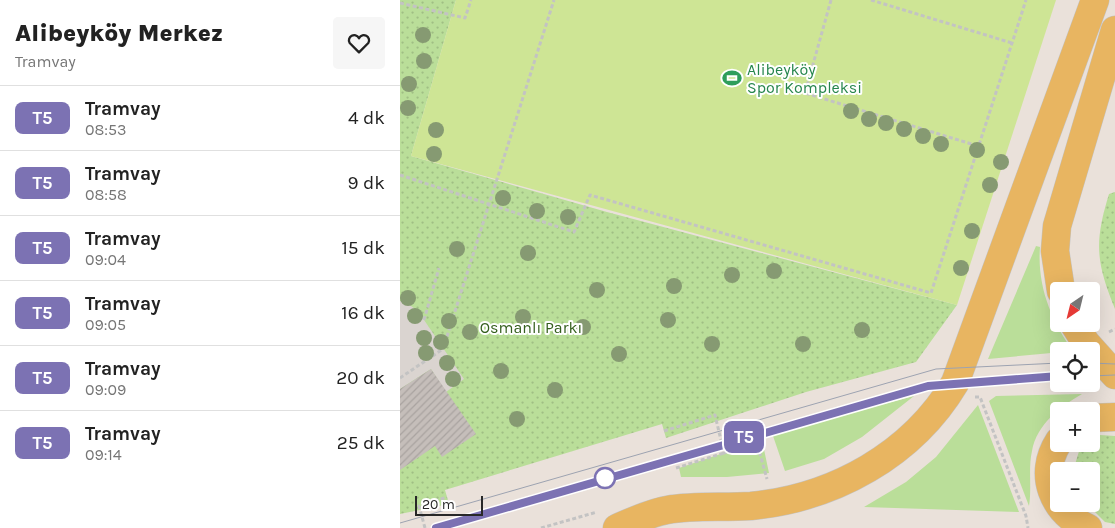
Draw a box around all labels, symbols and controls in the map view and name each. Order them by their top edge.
button: heart [333,17,385,69]
text: Alibeyköy Merkez [15,19,223,47]
text: Tramvay [15,52,76,71]
place label: Alibeyköy Spor Kompleksi [747,60,862,97]
sports icon: Alibeyköy Spor Kompleksi [721,67,743,89]
text: Tramvay [85,98,161,120]
text: T5 [32,107,53,129]
text: 4 dk [348,107,385,129]
text: 08:53 [85,120,127,139]
text: Tramvay [85,163,161,185]
text: T5 [32,172,53,194]
text: 9 dk [348,172,385,194]
text: 08:58 [85,185,127,204]
text: Tramvay [85,228,161,250]
text: T5 [32,237,53,259]
text: 15 dk [342,237,385,259]
text: 09:04 [85,250,126,269]
north arrow [1050,282,1100,332]
map controls [1050,282,1100,512]
text: Tramvay [85,293,161,315]
text: T5 [32,302,53,324]
text: 16 dk [341,302,385,324]
text: 09:05 [85,315,126,334]
park label: Osmanlı Parkı [480,318,582,337]
button: locate [1050,342,1100,392]
text: Tramvay [85,358,161,380]
text: T5 [32,367,53,389]
text: 20 dk [336,367,385,389]
text: 09:09 [85,380,126,399]
button: + [1050,402,1100,452]
line badge: T5 [722,421,766,453]
text: Tramvay [85,423,161,445]
text: T5 [734,426,754,448]
text: T5 [32,432,53,454]
text: 25 dk [337,432,385,454]
text: 09:14 [85,445,122,464]
button: − [1050,462,1100,512]
unlabelled marker [594,467,616,489]
scale bar [415,493,482,516]
text: 20 m [422,496,455,513]

